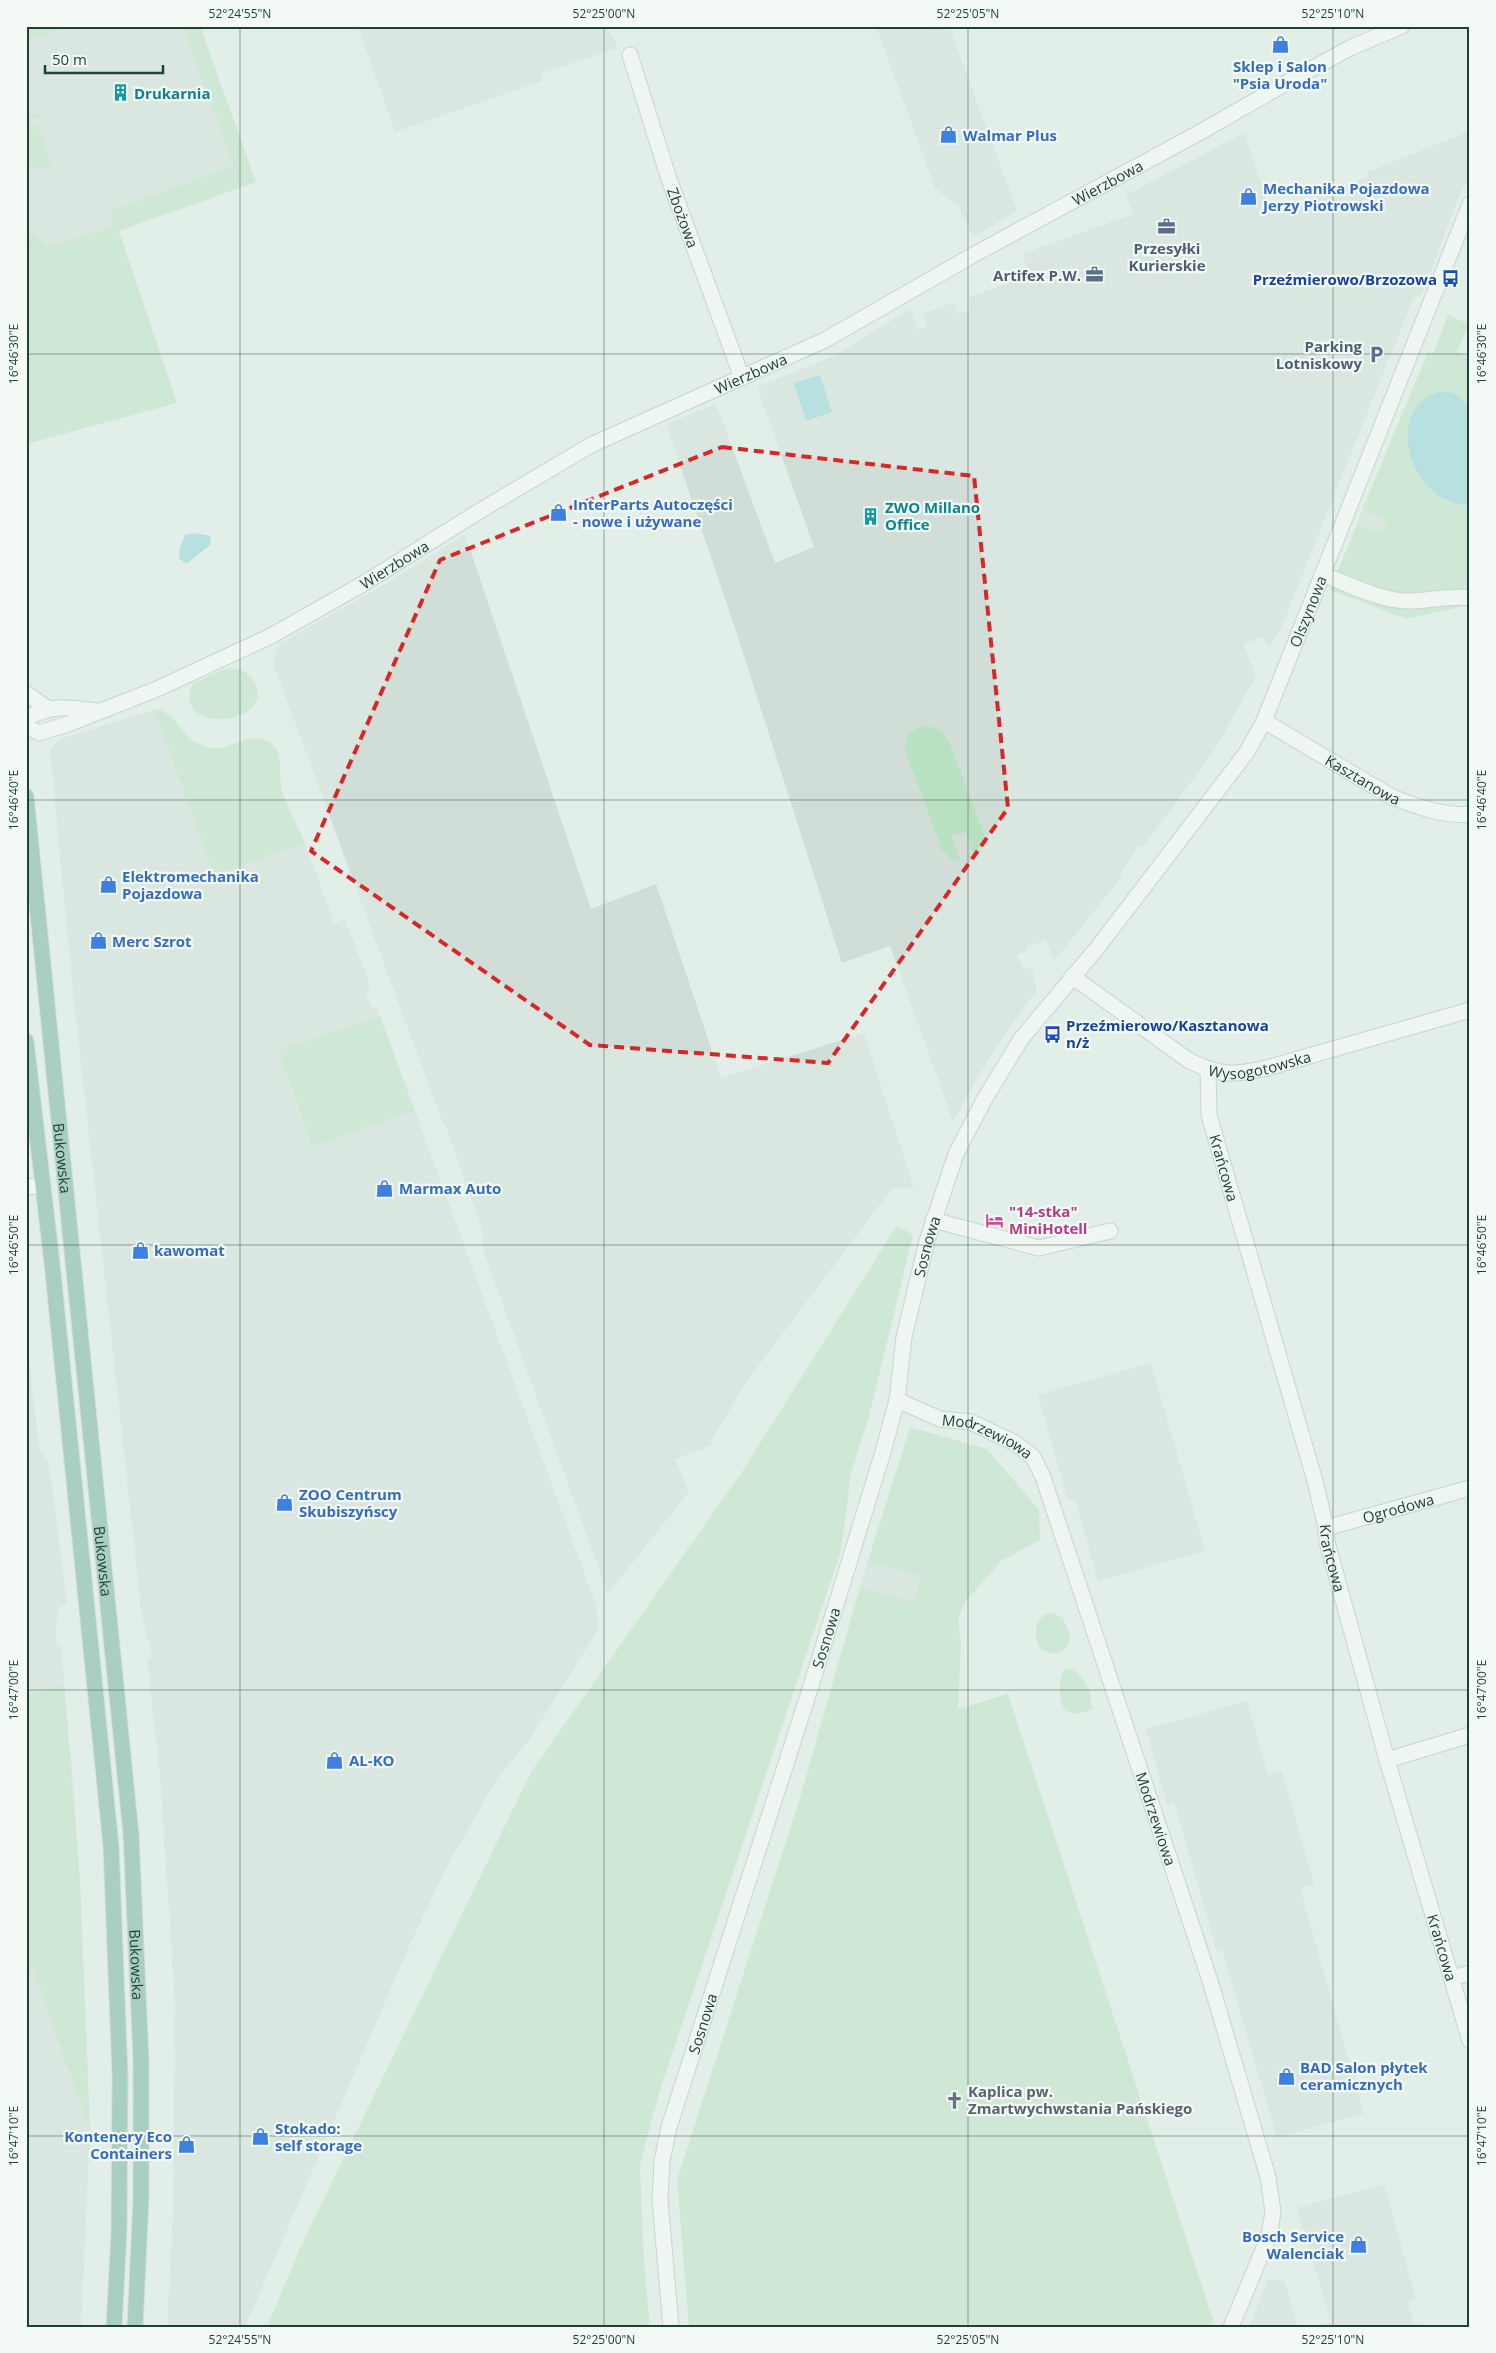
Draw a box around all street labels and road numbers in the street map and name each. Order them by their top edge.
street label: Wierzbowa [1068,155,1146,210]
street label: Zbożowa [663,185,703,250]
street label: Wierzbowa [711,348,790,398]
street label: Wierzbowa [356,535,432,593]
street label: Olszynowa [1284,573,1331,650]
street label: Kasztanowa [1322,750,1403,809]
street label: Wysogotowska [1206,1046,1313,1083]
street label: Bukowska [49,1122,76,1194]
street label: Krańcowa [1205,1132,1244,1204]
street label: Sosnowa [909,1213,945,1279]
street label: Modrzewiowa [941,1409,1037,1463]
street label: Ogrodowa [1360,1488,1436,1527]
street label: Krańcowa [1316,1523,1350,1594]
street label: Bukowska [90,1525,117,1597]
street label: Sosnowa [807,1605,845,1671]
street label: Modrzewiowa [1131,1769,1181,1868]
street label: Krańcowa [1423,1912,1462,1983]
street label: Bukowska [125,1929,148,2000]
street label: Sosnowa [683,1991,721,2056]

